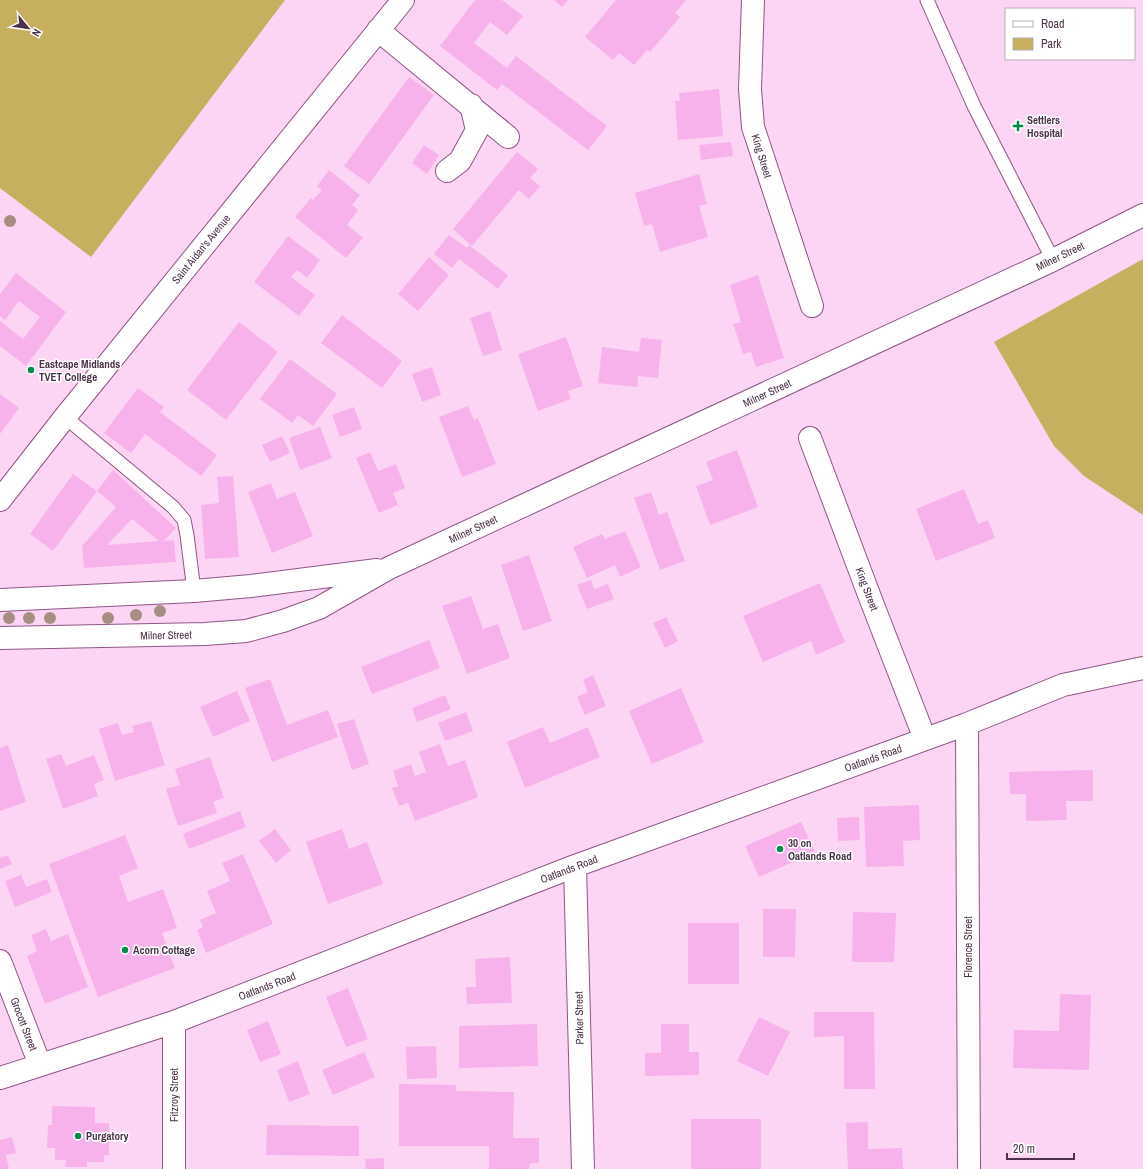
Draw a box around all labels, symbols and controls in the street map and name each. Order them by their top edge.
north arrow [8,8,48,48]
legend [1005,8,1135,60]
text: Road [1041,16,1065,32]
text: N [29,27,44,39]
text: Park [1041,36,1061,52]
place label: Settlers Hospital [1027,113,1063,140]
marker: Settlers Hospital [1012,120,1024,132]
street label: King Street [749,132,775,180]
street label: Saint Aidan's Avenue [169,211,233,287]
street label: Milner Street [1034,238,1087,274]
place label: Eastcape Midlands TVET College [39,357,120,384]
marker: Eastcape Midlands TVET College [26,365,36,375]
street label: Milner Street [741,376,794,410]
street label: Milner Street [447,512,500,546]
street label: King Street [852,565,882,613]
street label: Milner Street [140,628,192,642]
street label: Oatlands Road [842,741,904,775]
place label: 30 on Oatlands Road [788,836,852,863]
marker: 30 on Oatlands Road [775,844,785,854]
street label: Oatlands Road [538,852,600,886]
street label: Florence Street [961,916,975,978]
place label: Acorn Cottage [133,943,195,957]
marker: Acorn Cottage [120,945,130,955]
street label: Oatlands Road [236,969,298,1003]
street label: Parker Street [572,991,586,1045]
street label: Grocott Street [7,995,41,1053]
street label: Fitzroy Street [167,1067,181,1122]
place label: Purgatory [86,1129,129,1143]
marker: Purgatory [73,1131,83,1141]
scale bar [1007,1135,1074,1161]
text: 20 m [1013,1141,1035,1157]

